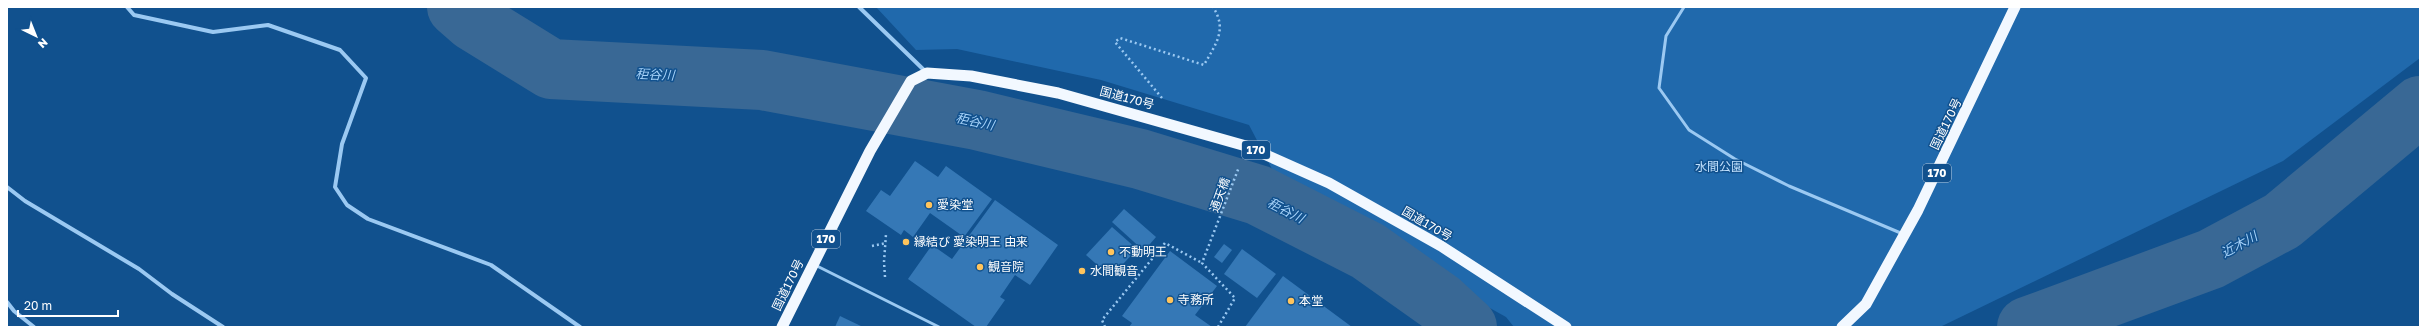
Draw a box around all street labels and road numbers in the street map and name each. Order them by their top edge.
street label: 国道170号 [1098,83,1156,112]
street label: 国道170号 [1927,95,1964,152]
road number: 170 [1242,141,1270,159]
road number: 170 [1923,164,1951,182]
street label: 通天橋 [1206,175,1233,214]
street label: 国道170号 [1399,203,1455,244]
road number: 170 [812,230,840,248]
street label: 国道170号 [769,256,806,313]

